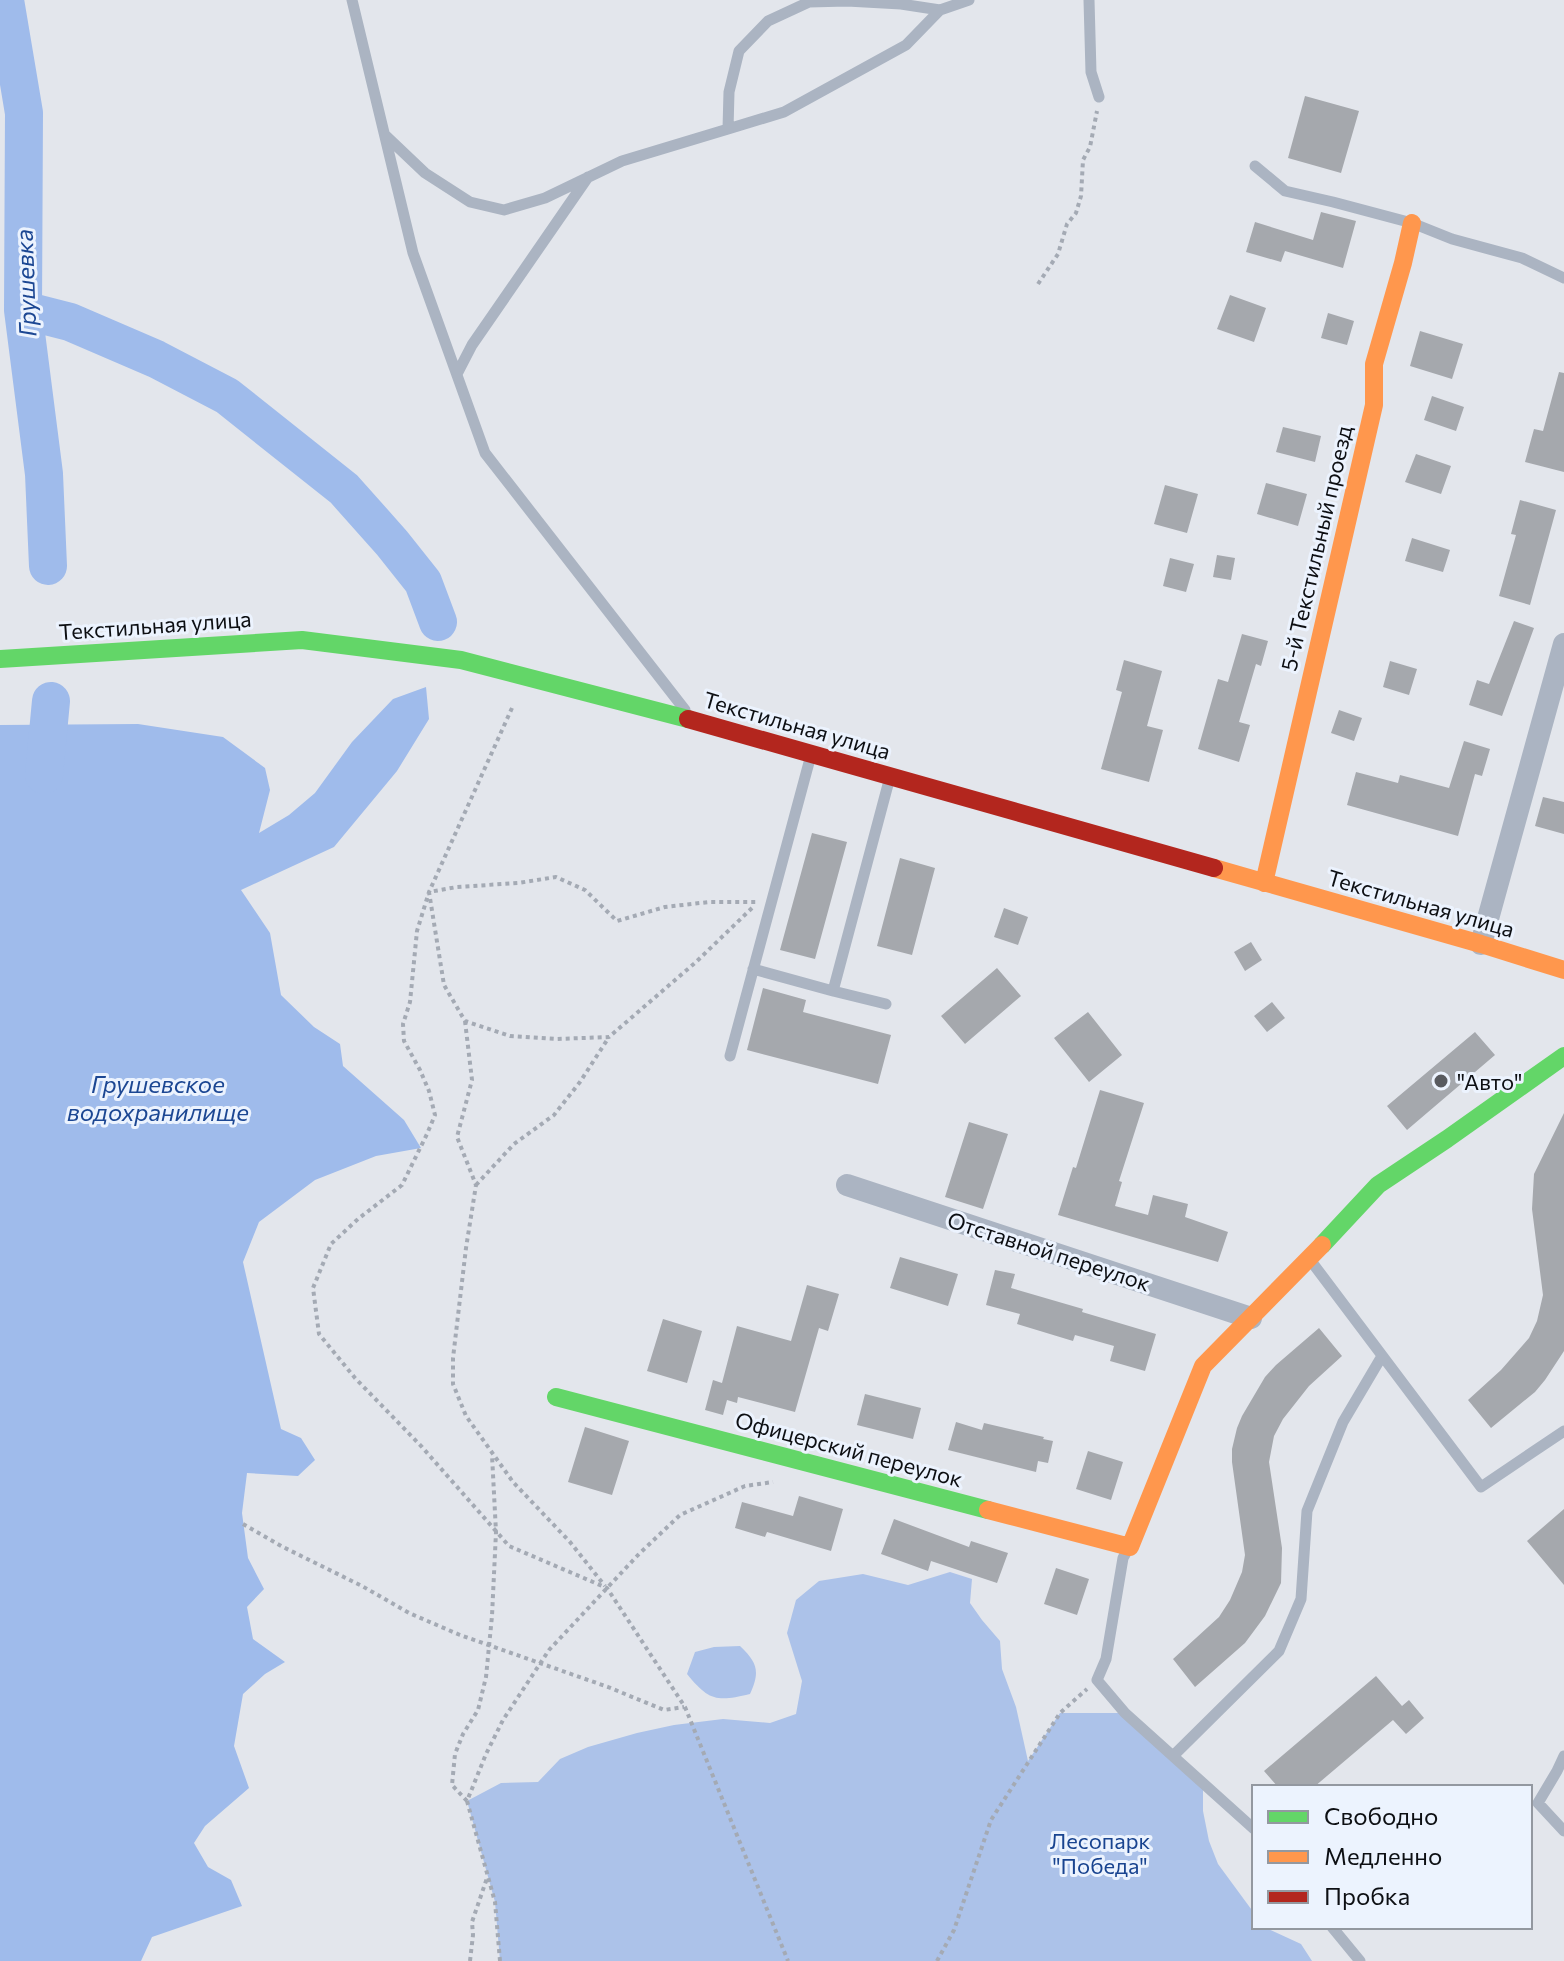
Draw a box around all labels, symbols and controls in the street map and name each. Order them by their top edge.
water label: Грушевка [9,229,41,337]
street label: 5-й Текстильный проезд [1275,423,1357,673]
street label: Текстильная улица [58,605,252,645]
street label: Текстильная улица [701,685,893,765]
street label: Текстильная улица [1325,863,1517,943]
place label: "Авто" [1457,1068,1522,1095]
water label: Грушевское водохранилище [67,1069,249,1126]
marker: "Авто" [1432,1072,1450,1090]
street label: Отставной переулок [944,1205,1154,1297]
street label: Офицерский переулок [733,1406,966,1492]
legend [1252,1785,1532,1929]
text: Свободно [1324,1801,1438,1830]
park label: Лесопарк "Победа" [1050,1827,1151,1879]
text: Медленно [1324,1841,1442,1870]
text: Пробка [1324,1881,1410,1910]

